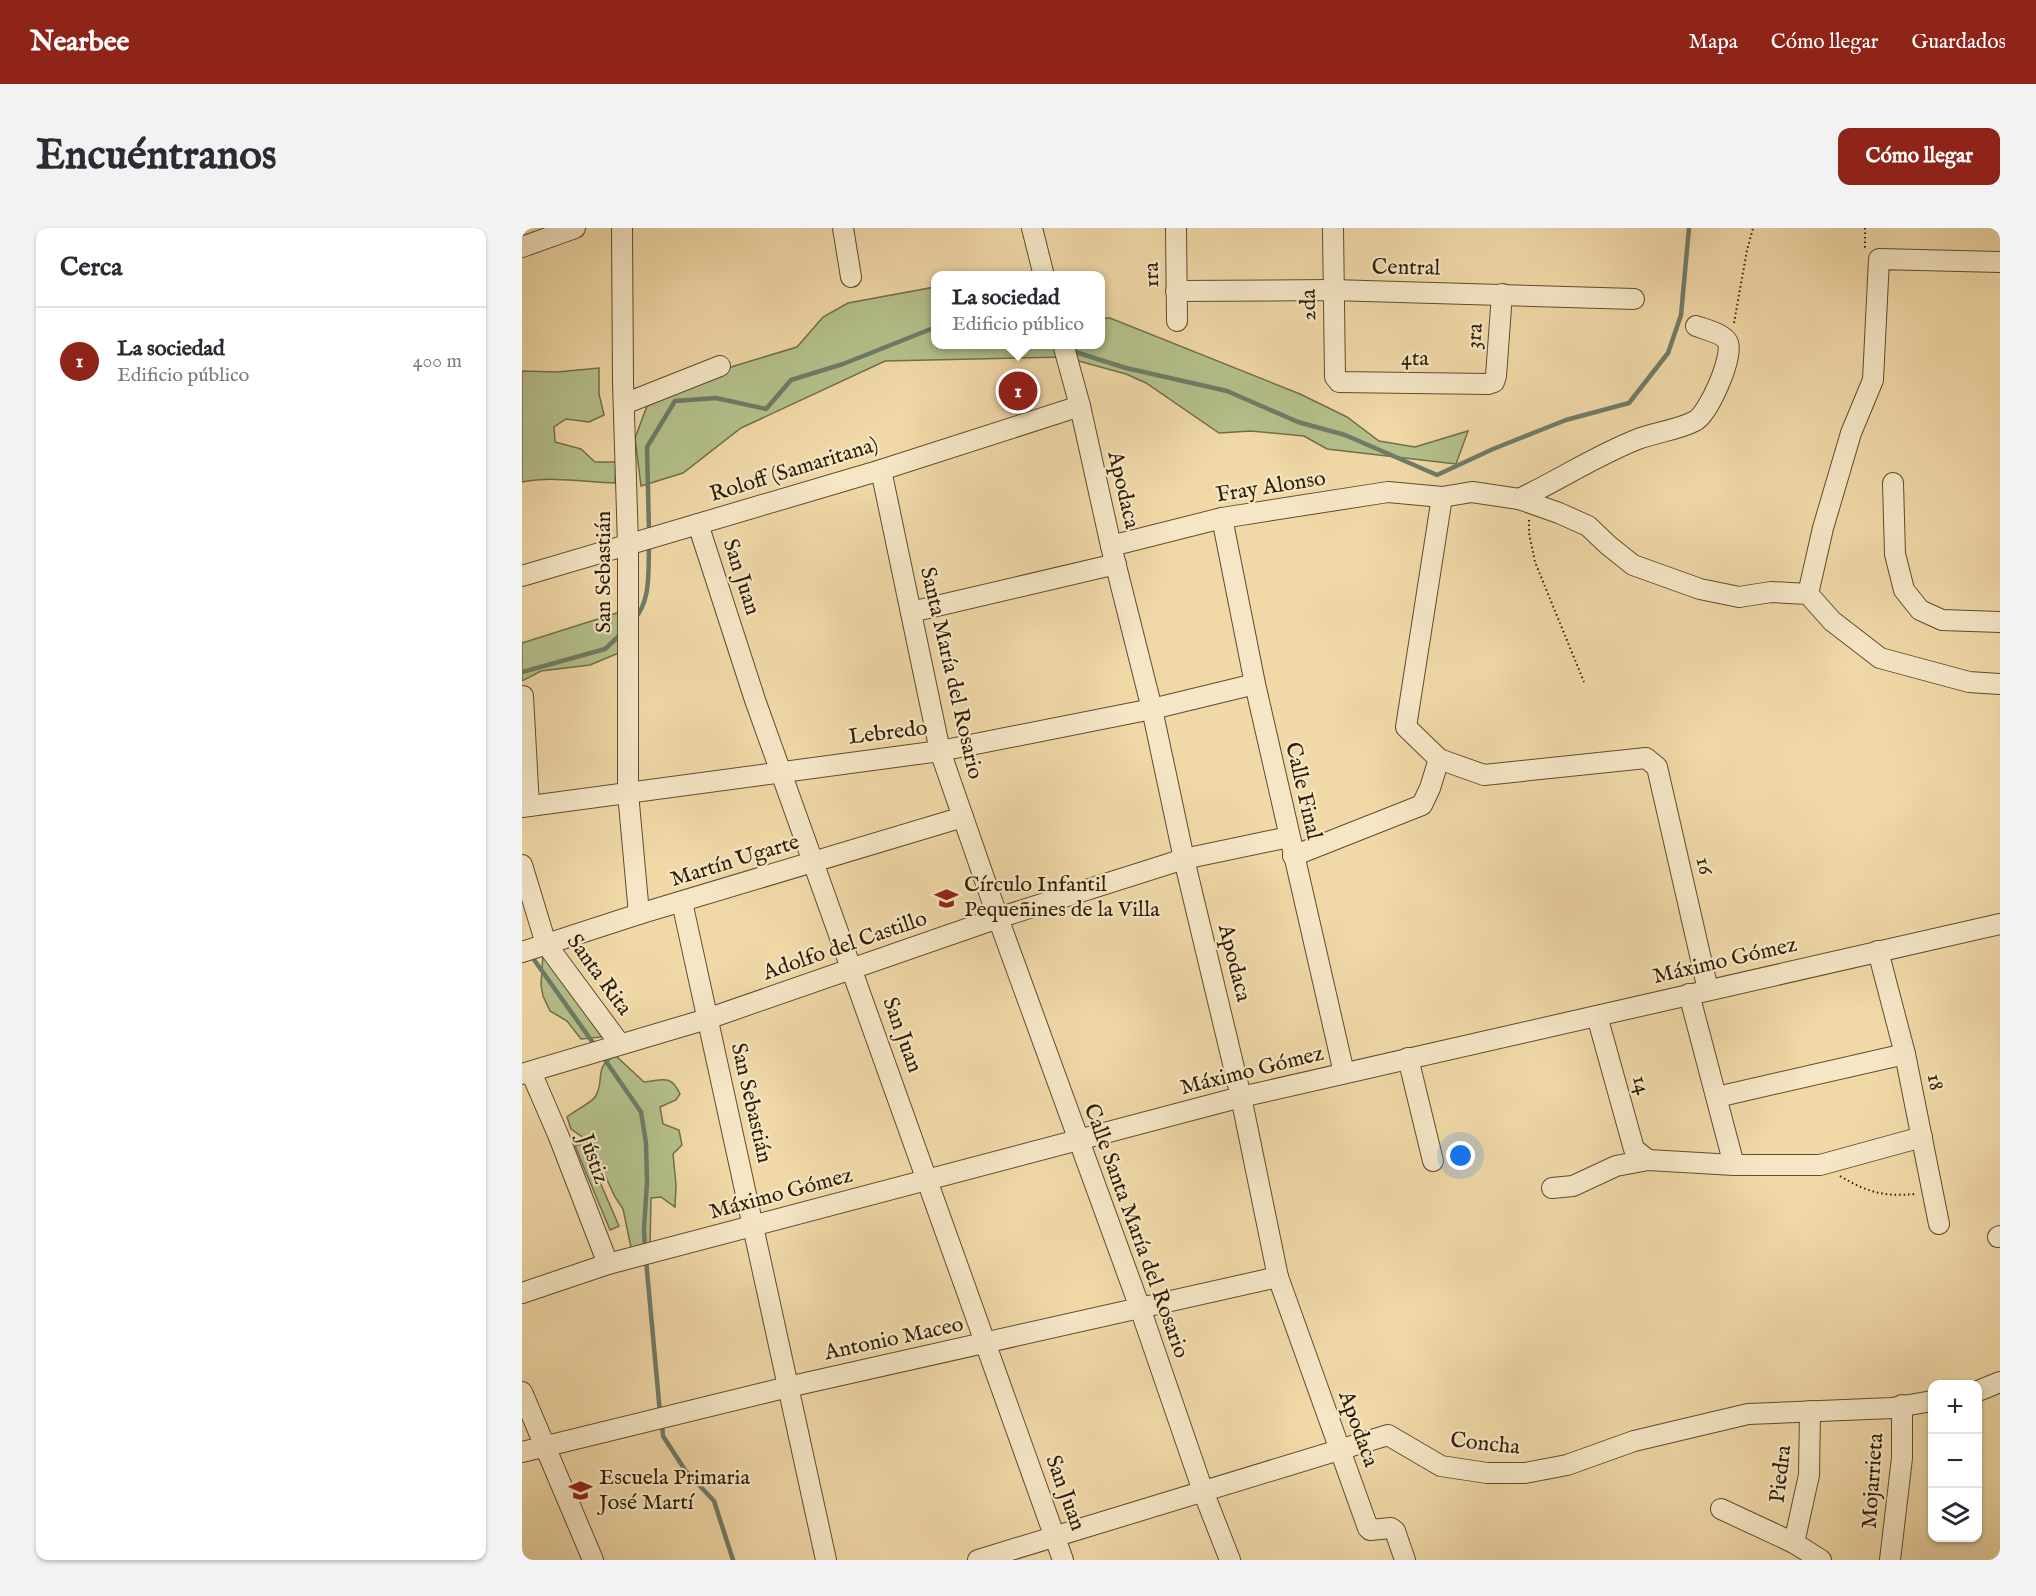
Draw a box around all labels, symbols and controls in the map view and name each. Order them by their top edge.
text: Nearbee [30,25,129,60]
text: Mapa [1689,29,1738,56]
text: Cómo llegar [1771,29,1878,56]
text: Guardados [1911,29,2006,56]
button: Cómo llegar [1838,128,2000,185]
text: Encuéntranos [36,130,277,183]
text: Cerca [60,251,122,284]
street label: Central [1371,253,1441,283]
street label: 1ra [1138,261,1166,288]
popup [931,271,1105,349]
text: La sociedad [952,284,1060,312]
street label: 2da [1295,288,1323,321]
text: Edificio público [952,312,1084,337]
street label: 3ra [1460,321,1490,350]
text: La sociedad [117,335,225,363]
street label: 4ta [1401,345,1430,373]
text: 1 [76,349,83,374]
text: 400 m [413,349,462,374]
text: Edificio público [117,363,249,388]
pin: 1 [998,368,1038,414]
street label: Roloff (Samaritana) [706,431,882,509]
street label: Apodaca [1100,447,1146,532]
street label: Fray Alonso [1214,465,1328,509]
street label: San Sebastián [590,511,618,633]
street label: San Juan [716,535,767,619]
street label: Santa María del Rosario [913,564,989,782]
street label: Lebredo [847,714,929,752]
street label: Calle Final [1278,740,1328,842]
street label: Martín Ugarte [667,828,803,894]
street label: 16 [1688,854,1720,878]
place label: Círculo Infantil Pequeñines de la Villa [964,871,1160,924]
school or university icon: Círculo Infantil Pequeñines de la Villa [933,885,959,911]
street label: Adolfo del Castillo [758,905,931,988]
street label: Apodaca [1211,920,1257,1005]
street label: Santa Rita [560,929,638,1022]
street label: Máximo Gómez [1650,931,1800,991]
street label: San Juan [875,993,929,1077]
street label: San Sebastián [724,1040,778,1166]
street label: Máximo Gómez [1177,1040,1327,1102]
street label: 18 [1920,1071,1950,1093]
street label: 14 [1625,1072,1657,1098]
street label: Calle Santa María del Rosario [1077,1100,1195,1362]
street label: Jústiz [570,1127,615,1188]
your location [1446,1141,1475,1170]
street label: Máximo Gómez [706,1161,856,1227]
street label: Antonio Maceo [821,1311,966,1368]
map controls [1928,1380,1982,1542]
button: + [1928,1380,1982,1434]
street label: Apodaca [1331,1386,1385,1471]
street label: Concha [1449,1426,1522,1462]
street label: Mojarrieta [1856,1432,1890,1530]
button: − [1928,1434,1982,1488]
street label: Piedra [1764,1443,1798,1504]
street label: San Juan [1038,1451,1092,1535]
place label: Escuela Primaria José Martí [596,1464,750,1517]
school or university icon: Escuela Primaria José Martí [568,1478,594,1504]
button: layers [1928,1488,1982,1542]

